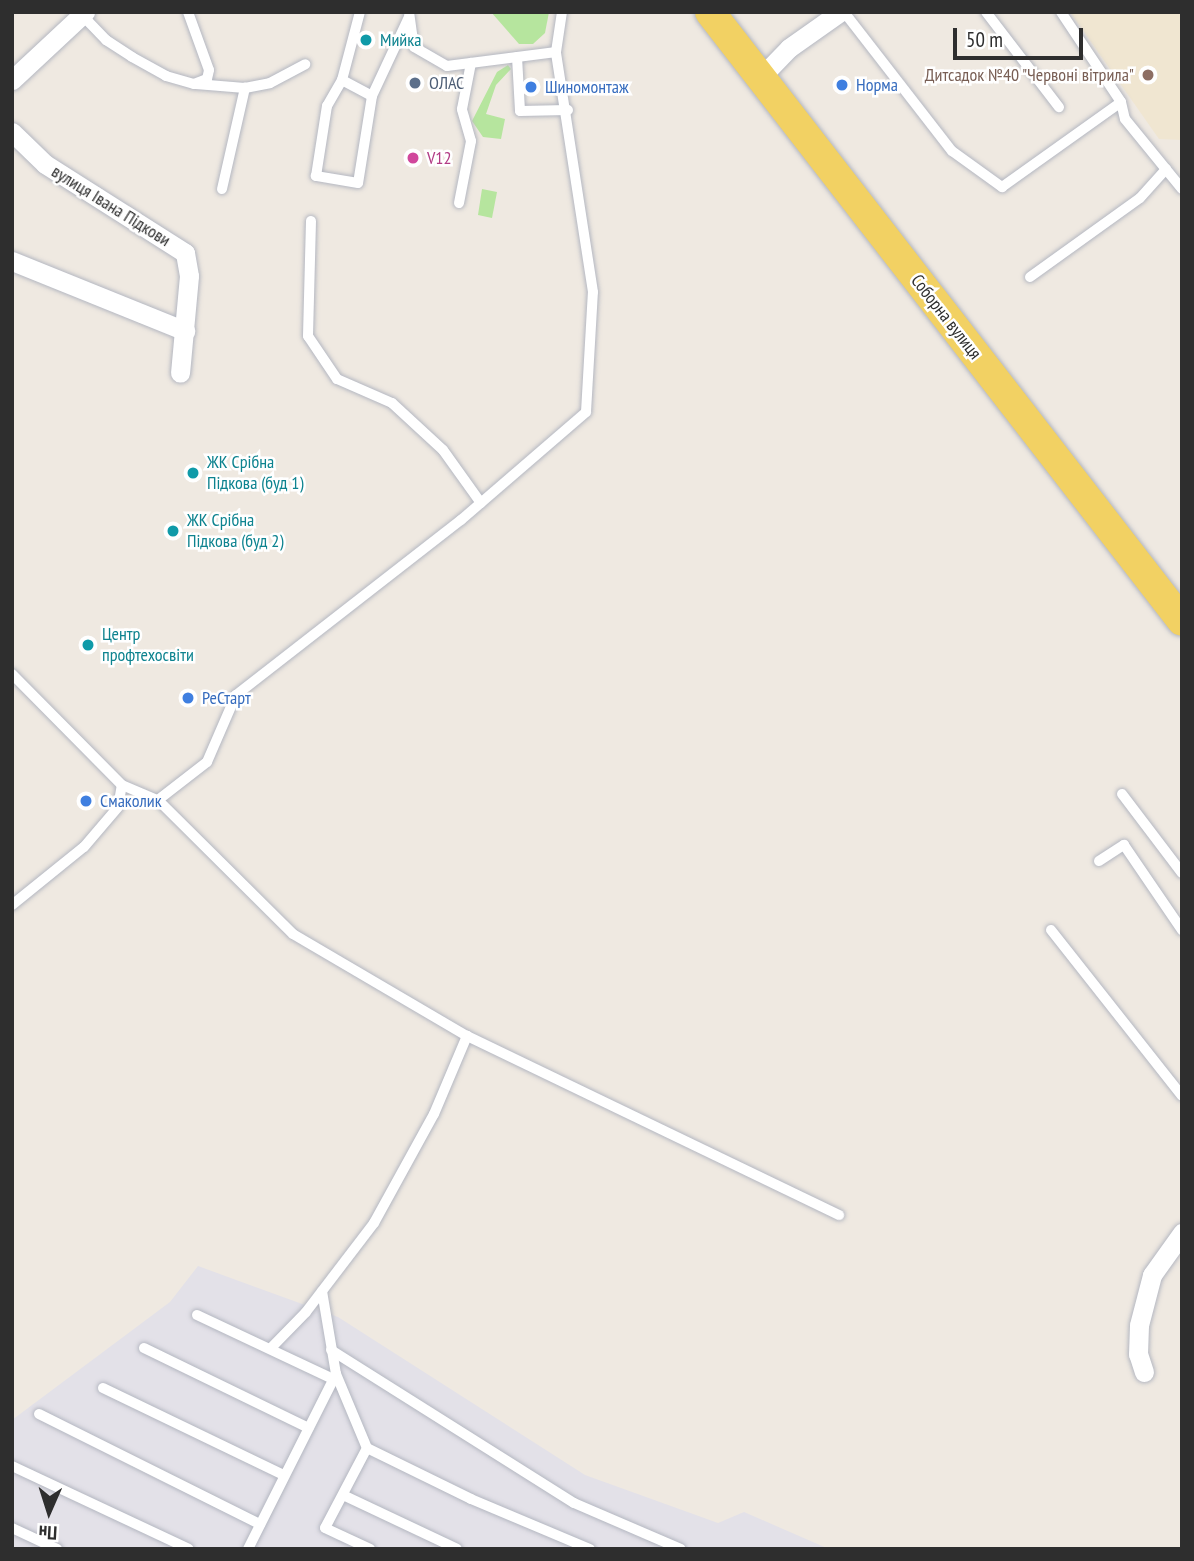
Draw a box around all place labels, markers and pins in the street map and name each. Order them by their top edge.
place label: Мийка [380,29,421,51]
marker: Мийка [358,32,374,48]
place label: Дитсадок №40 "Червоні вітрила" [924,64,1134,86]
marker: Дитсадок №40 "Червоні вітрила" [1140,67,1156,83]
place label: ОЛАС [429,72,464,94]
place label: Норма [856,74,898,96]
marker: ОЛАС [407,75,423,91]
place label: Шиномонтаж [545,76,629,98]
marker: Норма [834,77,850,93]
marker: Шиномонтаж [523,79,539,95]
place label: V12 [427,147,452,169]
marker: V12 [405,150,421,166]
place label: ЖК Срібна Підкова (буд 1) [207,452,303,494]
marker: ЖК Срібна Підкова (буд 1) [185,465,201,481]
place label: ЖК Срібна Підкова (буд 2) [187,510,283,552]
marker: ЖК Срібна Підкова (буд 2) [165,523,181,539]
place label: Центр профтехосвіти [102,624,194,666]
marker: Центр профтехосвіти [80,637,96,653]
place label: РеСтарт [202,687,251,709]
marker: РеСтарт [180,690,196,706]
place label: Смаколик [100,790,162,812]
marker: Смаколик [78,793,94,809]

